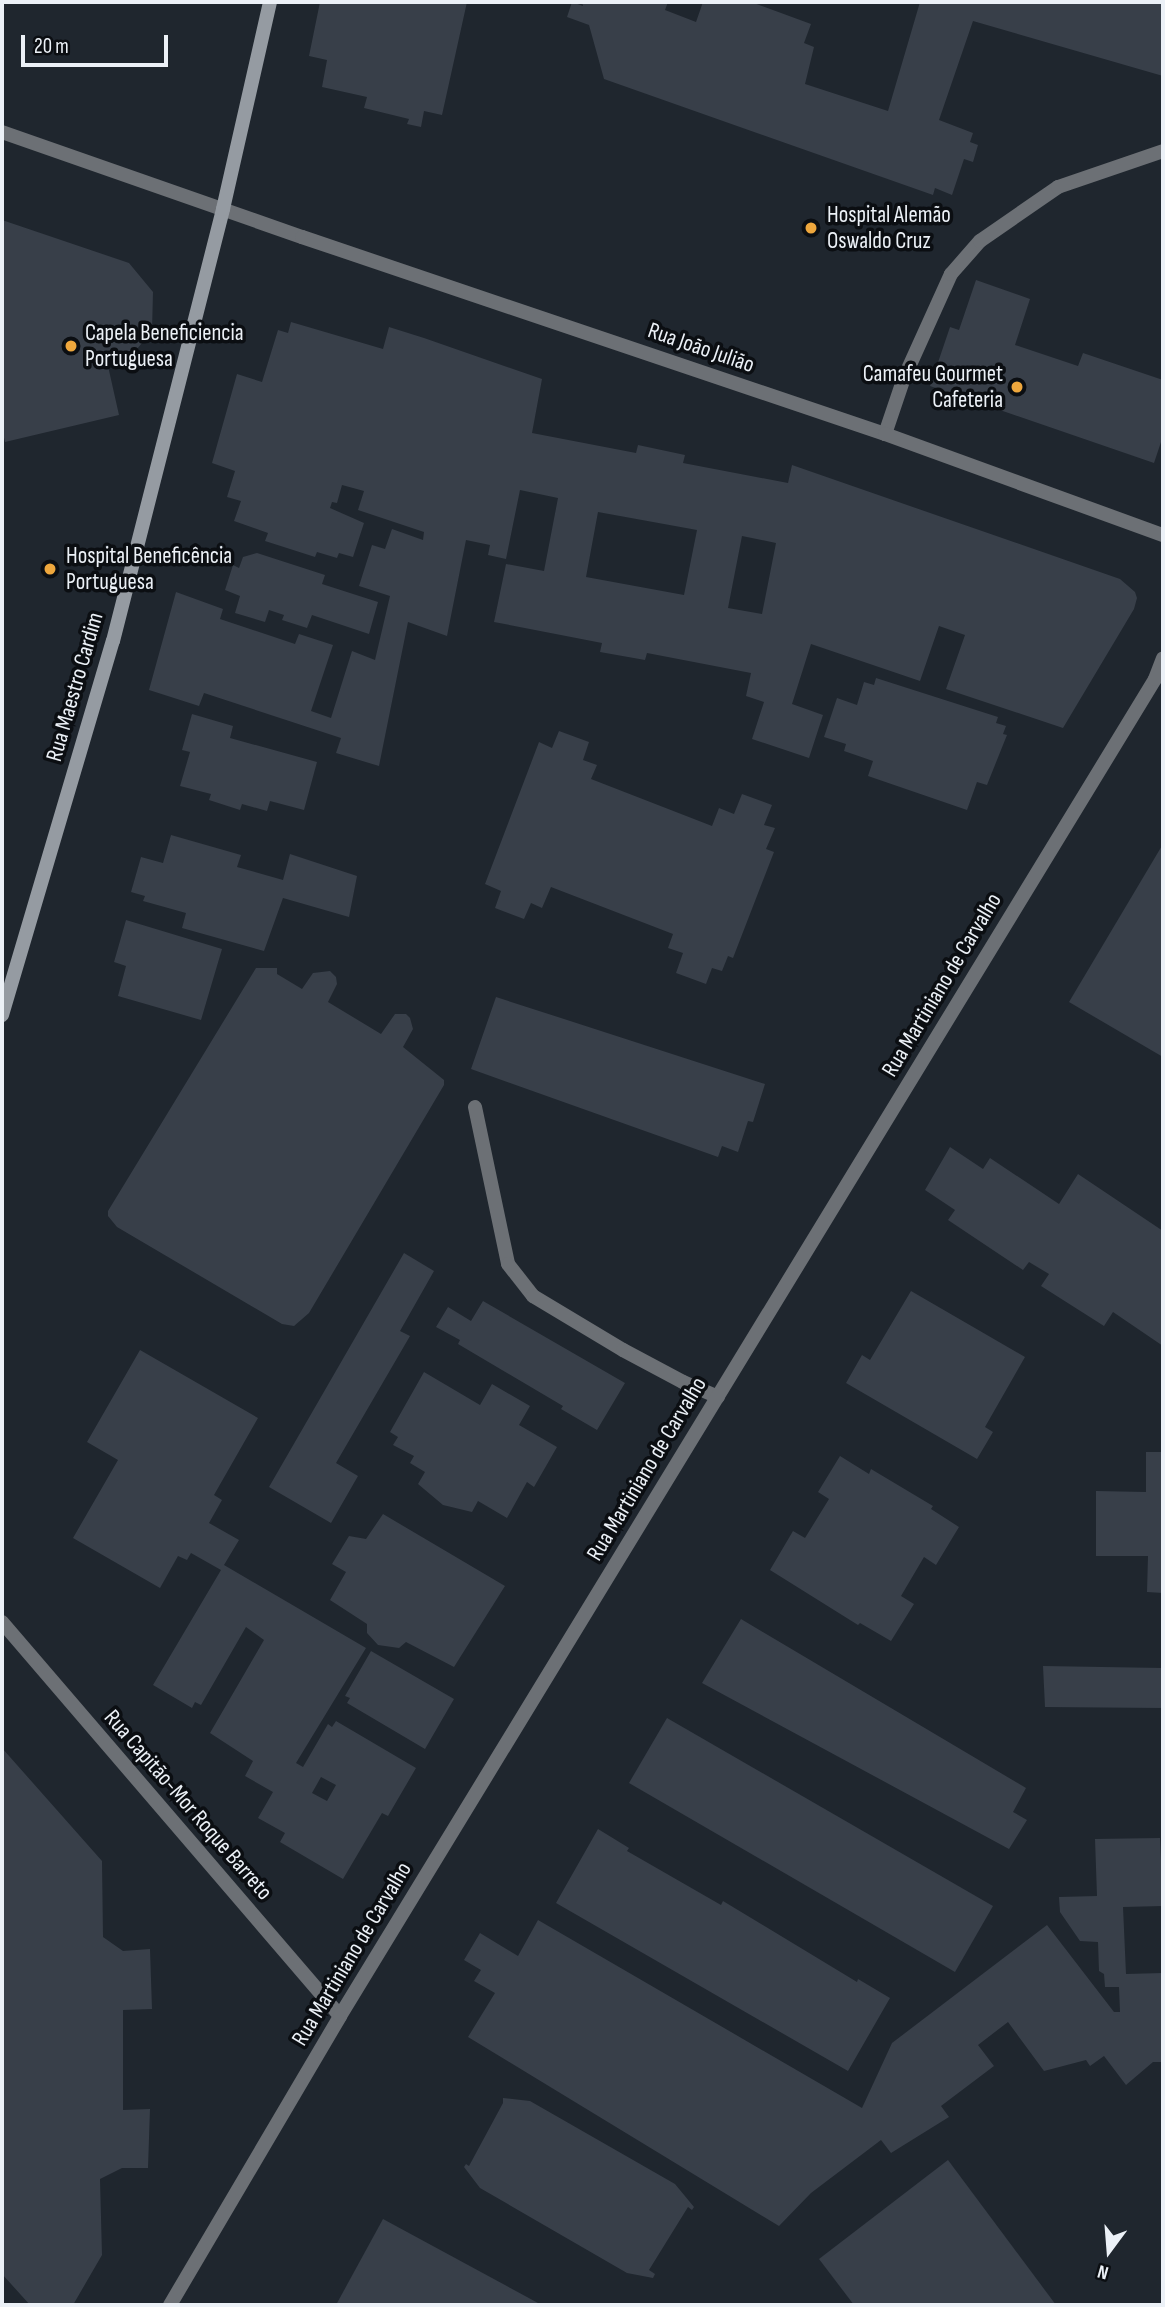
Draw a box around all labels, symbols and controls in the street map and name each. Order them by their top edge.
scale bar [24,21,172,65]
text: 20 m [34,34,69,59]
place label: Hospital Alemão Oswaldo Cruz [827,201,951,255]
marker: Hospital Alemão Oswaldo Cruz [801,218,821,238]
street label: Rua João Julião [644,317,758,379]
place label: Capela Beneficiencia Portuguesa [85,319,244,373]
marker: Capela Beneficiencia Portuguesa [63,338,79,354]
place label: Camafeu Gourmet Cafeteria [863,360,1003,414]
marker: Camafeu Gourmet Cafeteria [1009,379,1025,395]
place label: Hospital Beneficência Portuguesa [66,542,232,596]
marker: Hospital Beneficência Portuguesa [40,559,60,579]
street label: Rua Maestro Cardim [41,609,109,765]
street label: Rua Martiniano de Carvalho [876,888,1008,1082]
street label: Rua Martiniano de Carvalho [581,1372,713,1566]
street label: Rua Capitão-Mor Roque Barreto [98,1704,278,1906]
street label: Rua Martiniano de Carvalho [286,1857,418,2051]
north arrow [1074,2216,1144,2286]
text: N [1095,2259,1111,2284]

